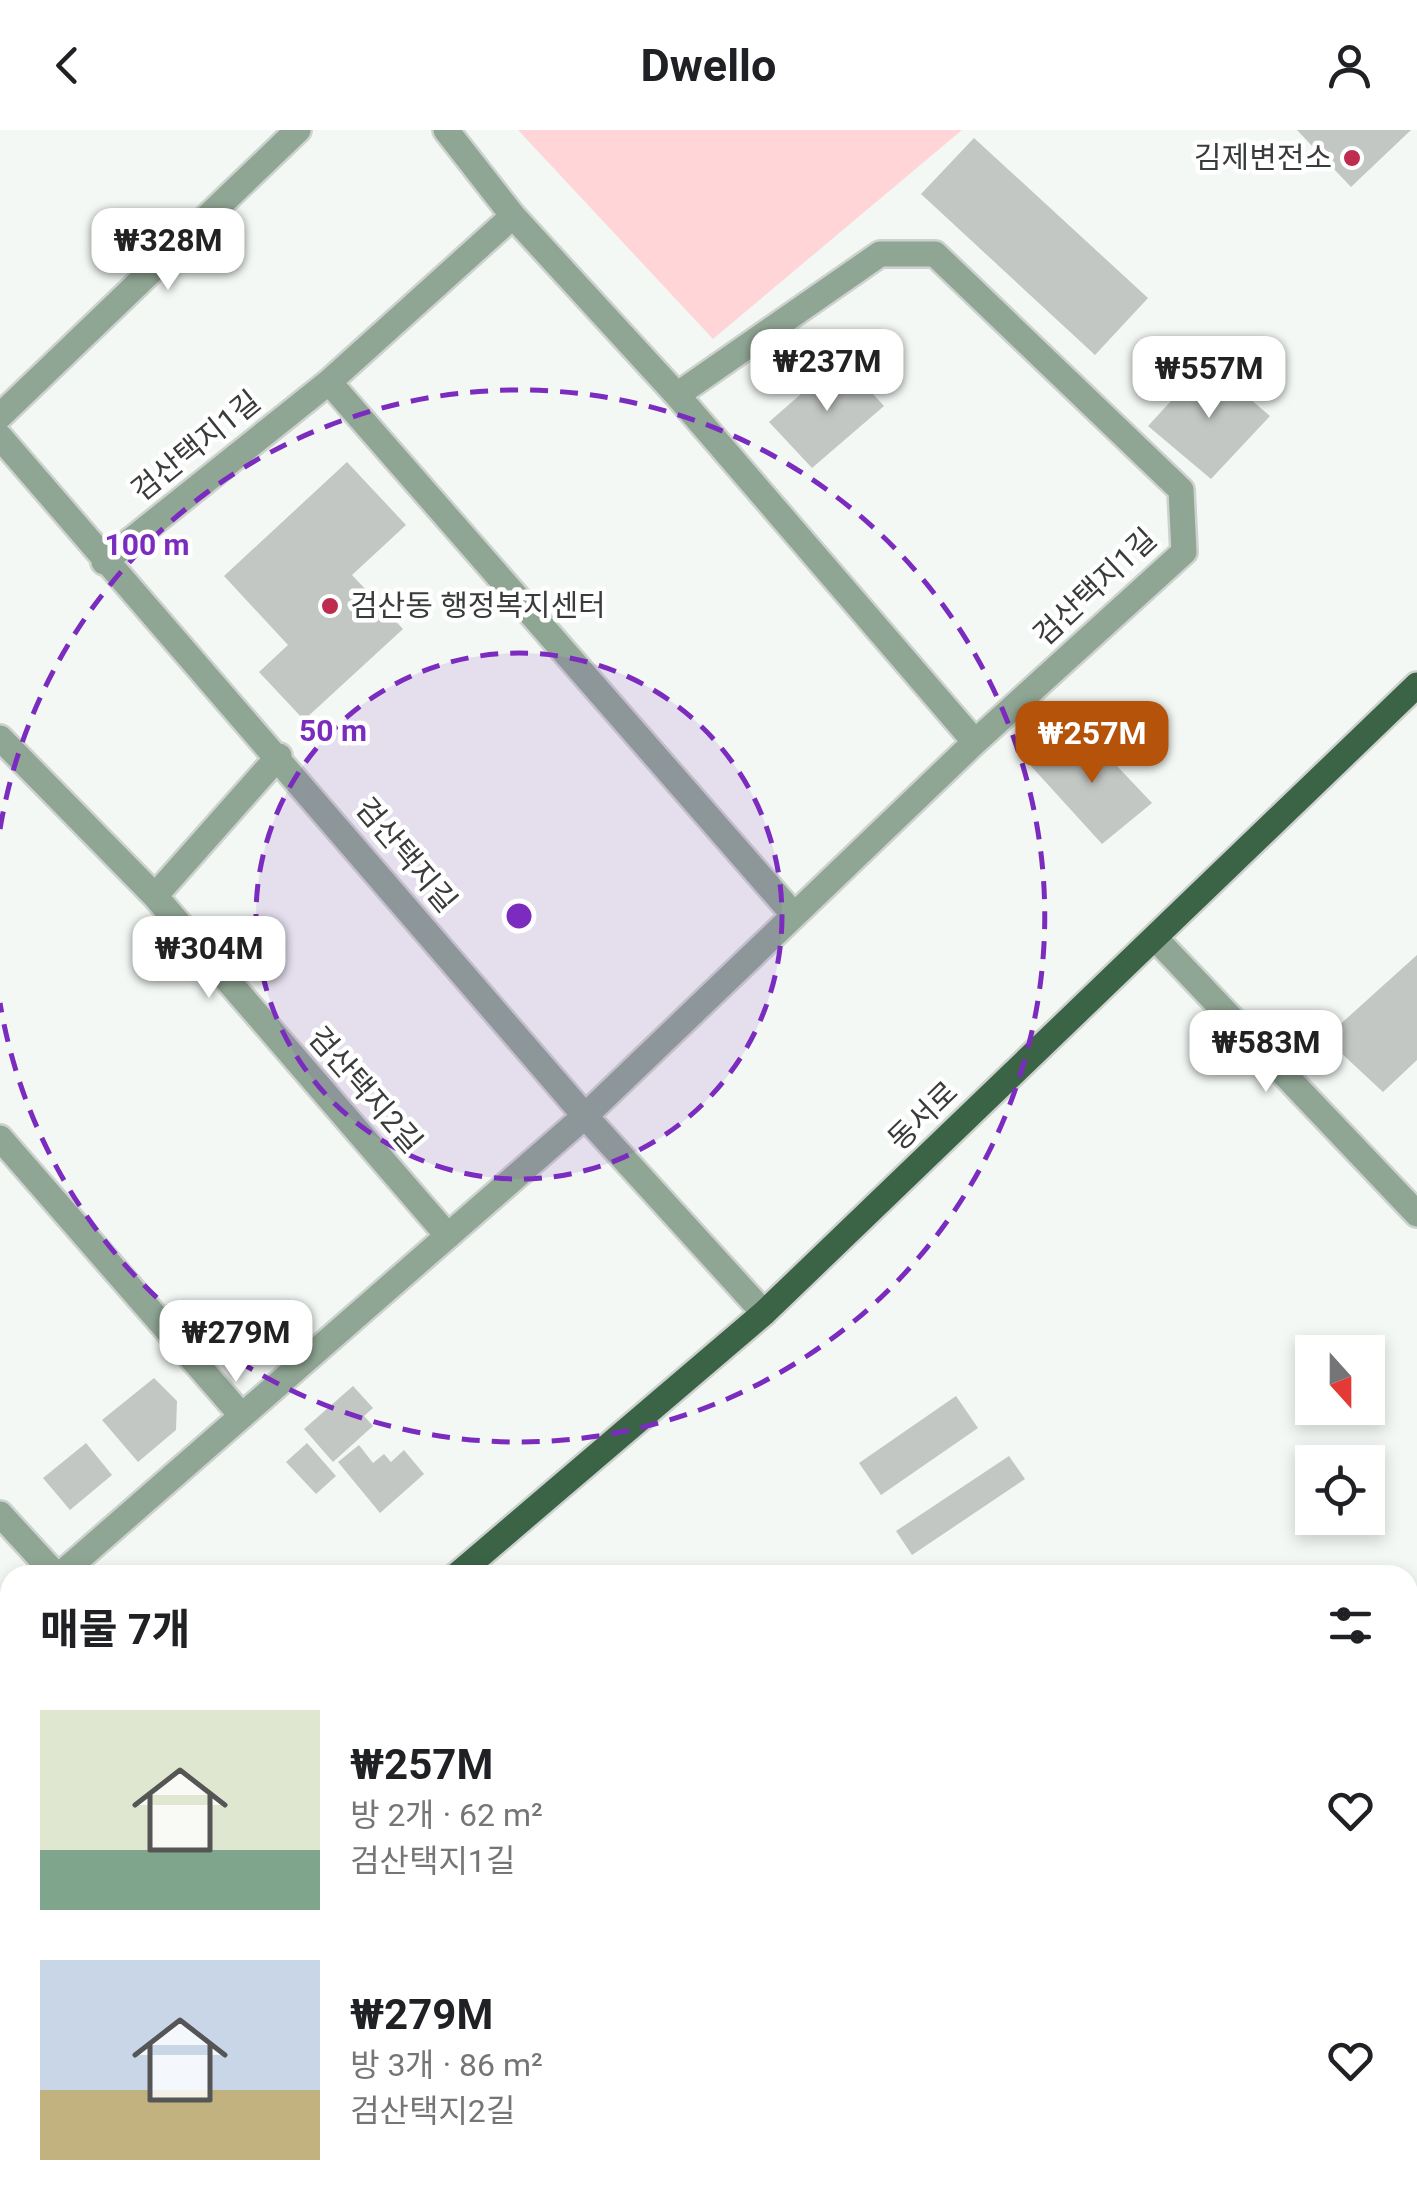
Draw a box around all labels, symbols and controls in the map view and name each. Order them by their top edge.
icon: back [40,38,95,93]
icon: person [1322,38,1377,93]
text: Dwello [641,39,776,92]
place label: 김제변전소 [1194,140,1332,175]
marker: 김제변전소 [1341,147,1363,169]
pin: ₩328M [98,208,238,293]
text: ₩328M [113,221,223,259]
pin: ₩237M [757,329,897,414]
pin: ₩557M [1139,336,1279,421]
text: ₩237M [772,342,882,380]
text: ₩557M [1154,349,1264,387]
street label: 검산택지1길 [124,383,267,508]
street label: 검산택지1길 [1026,521,1163,652]
text: 100 m [104,527,190,562]
place label: 검산동 행정복지센터 [350,588,606,623]
marker: 검산동 행정복지센터 [319,595,341,617]
pin: ₩257M [1022,701,1162,786]
text: 50 m [299,713,367,748]
text: ₩257M [1037,714,1147,752]
street label: 검산택지길 [349,791,464,919]
centre of rings [501,898,537,934]
pin: ₩304M [139,916,279,1001]
text: ₩304M [154,929,264,967]
pin: ₩583M [1196,1010,1336,1095]
street label: 검산택지2길 [301,1020,429,1160]
text: ₩583M [1211,1023,1321,1061]
street label: 동서로 [881,1074,965,1157]
pin: ₩279M [166,1300,306,1385]
text: ₩279M [181,1313,291,1351]
north arrow [1295,1335,1385,1425]
map controls [1295,1335,1385,1535]
button: locate [1295,1445,1385,1535]
icon: filters [1323,1598,1378,1653]
text: 매물 7개 [40,1605,190,1654]
text: ₩257M [350,1740,493,1789]
icon: home [120,1750,240,1870]
icon: heart [1323,1783,1378,1838]
text: 방 2개 · 62 m² [350,1796,543,1834]
text: 검산택지1길 [350,1842,515,1880]
text: ₩279M [350,1990,493,2039]
icon: home [120,2000,240,2120]
icon: heart [1323,2033,1378,2088]
text: 방 3개 · 86 m² [350,2046,543,2084]
text: 검산택지2길 [350,2092,515,2130]

